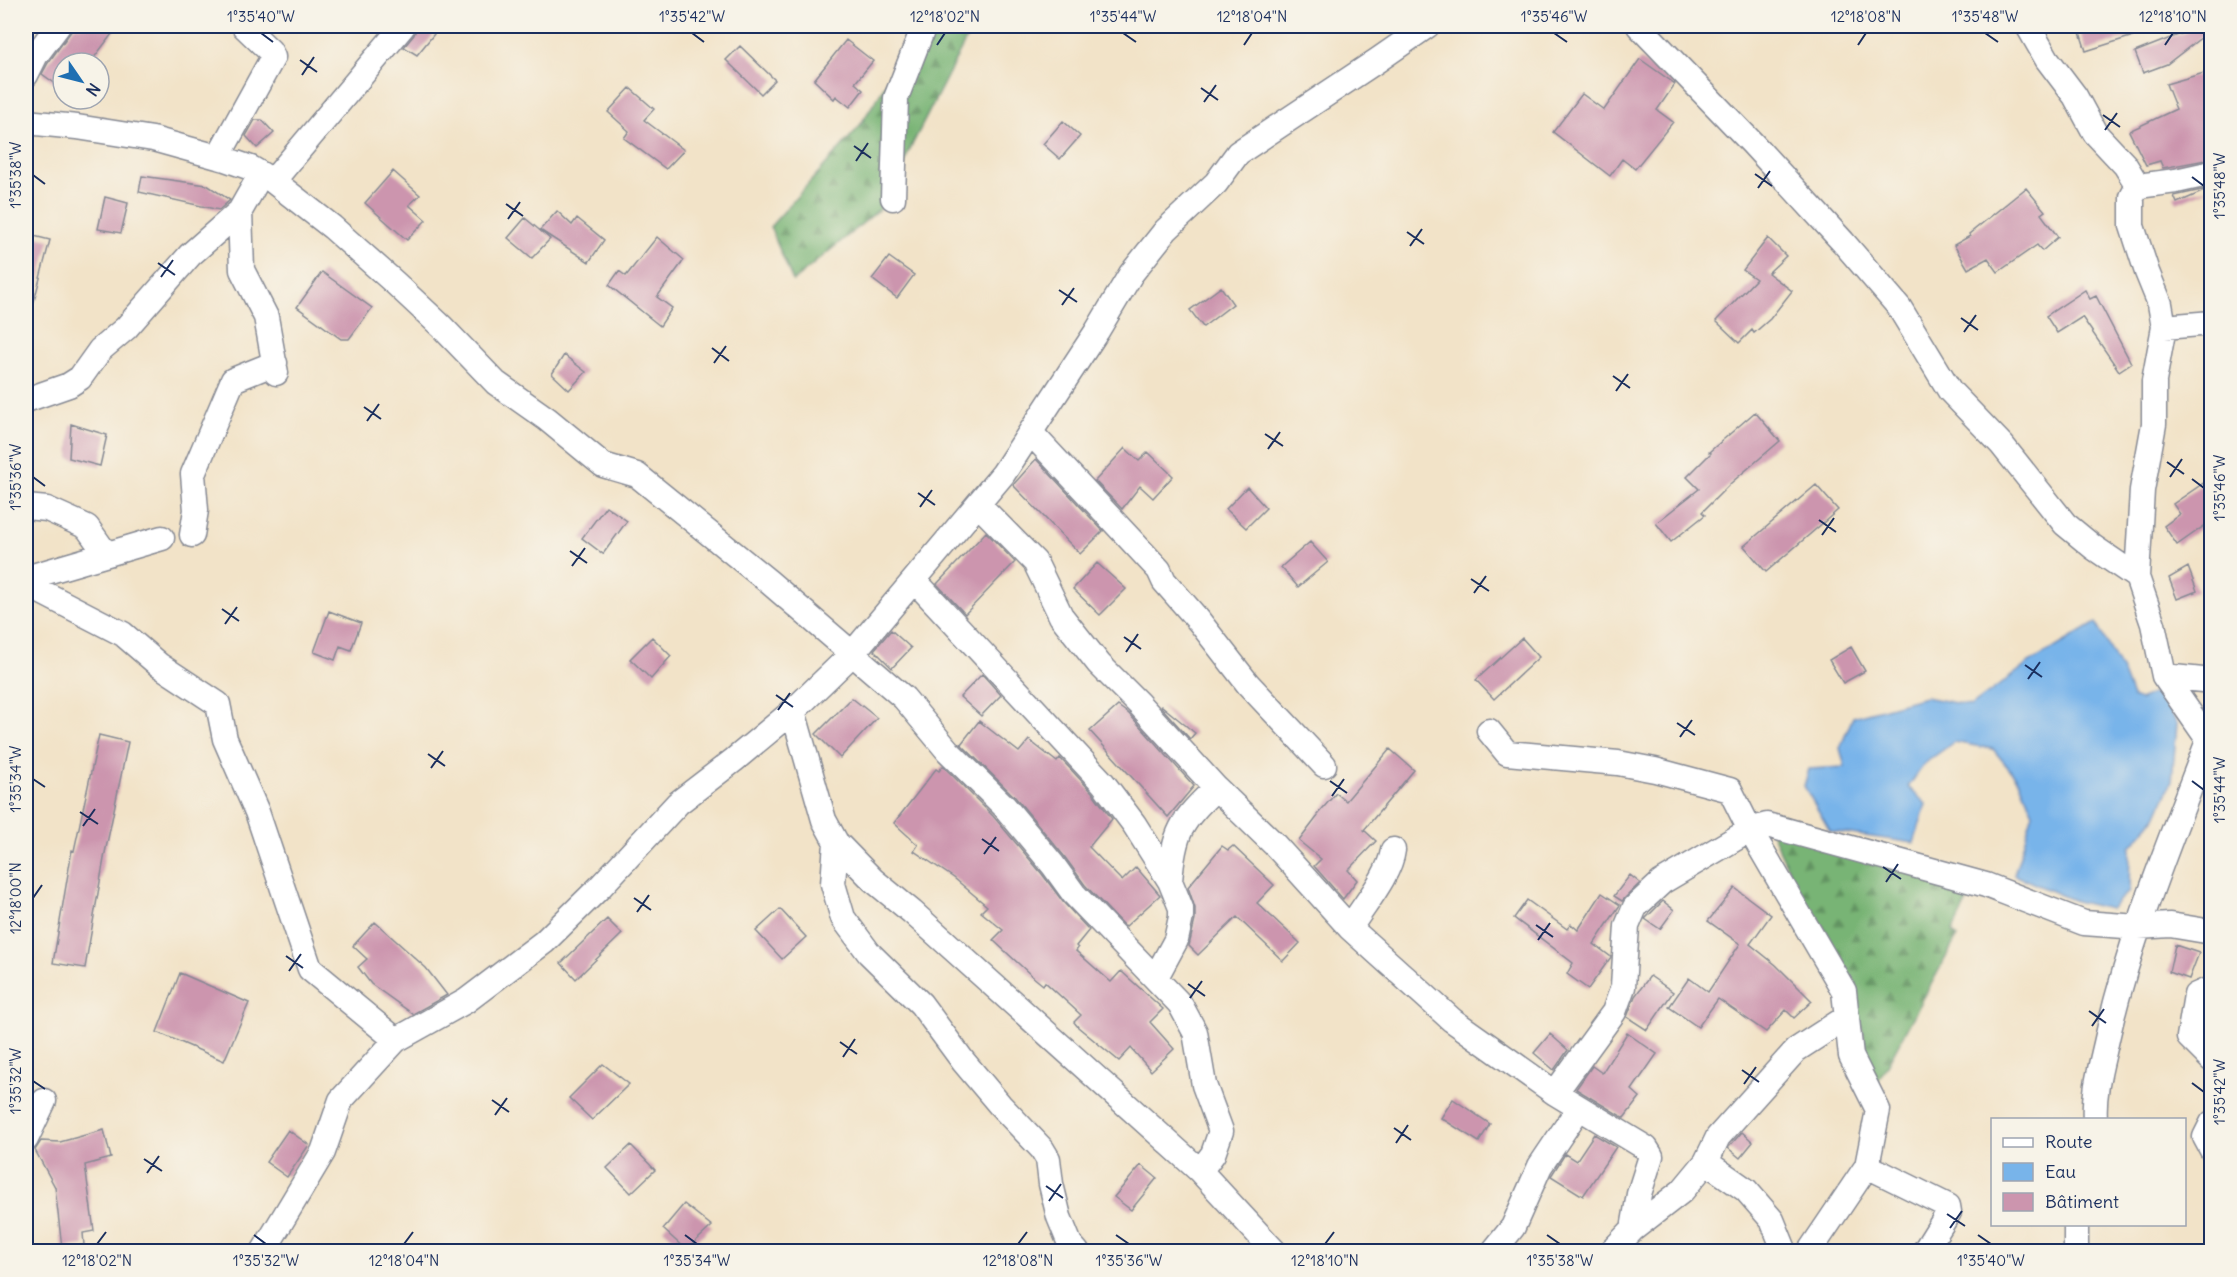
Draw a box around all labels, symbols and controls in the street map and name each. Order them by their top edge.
text: 1°35'40"W [227,7,295,26]
text: 1°35'42"W [659,7,725,26]
text: 12°18'02"N [910,7,980,26]
text: 1°35'44"W [1090,7,1157,26]
text: 12°18'04"N [1217,7,1287,26]
text: 1°35'46"W [1521,7,1588,26]
text: 12°18'08"N [1831,7,1901,26]
text: 1°35'48"W [1952,7,2019,26]
text: 12°18'10"N [2139,7,2207,26]
north arrow [51,51,111,111]
text: N [82,79,105,100]
text: 1°35'38"W [6,141,25,208]
text: 1°35'48"W [2210,152,2229,219]
text: 1°35'36"W [6,443,25,510]
text: 1°35'46"W [2210,454,2229,521]
text: 1°35'34"W [6,745,25,812]
text: 1°35'44"W [2210,756,2229,823]
text: 12°18'00"N [6,862,25,934]
text: 1°35'32"W [6,1047,25,1114]
text: 1°35'42"W [2210,1059,2229,1125]
legend [1991,1118,2186,1226]
text: Route [2045,1130,2093,1153]
text: Eau [2045,1160,2076,1183]
text: Bâtiment [2045,1190,2119,1213]
text: 12°18'02"N [62,1251,132,1270]
text: 1°35'32"W [233,1251,300,1270]
text: 12°18'04"N [369,1251,439,1270]
text: 1°35'34"W [664,1251,731,1270]
text: 12°18'08"N [983,1251,1053,1270]
text: 1°35'36"W [1096,1251,1163,1270]
text: 12°18'10"N [1291,1251,1359,1270]
text: 1°35'38"W [1527,1251,1594,1270]
text: 1°35'40"W [1957,1251,2025,1270]

